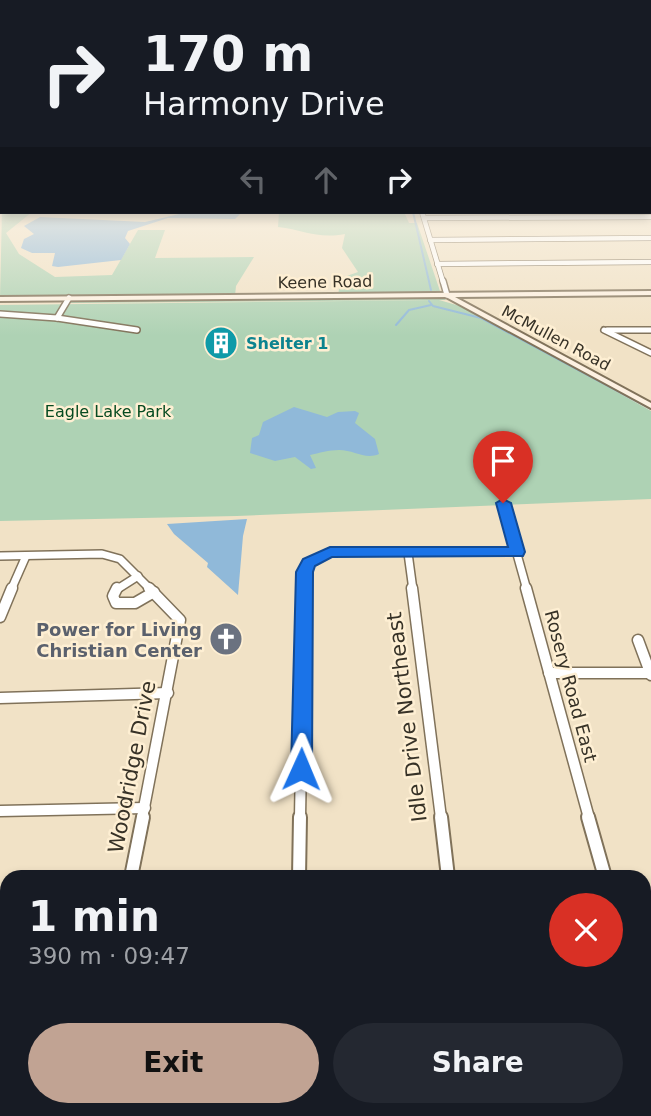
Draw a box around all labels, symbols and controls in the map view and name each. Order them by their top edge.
text: 170 m [143,26,313,83]
icon: right [28,28,119,119]
text: Harmony Drive [143,85,385,123]
icon: left [234,161,272,199]
icon: ahead [307,161,345,199]
icon: right [380,161,418,199]
street label: Keene Road [278,272,372,292]
street label: McMullen Road [498,301,614,375]
building icon: Shelter 1 [202,324,240,362]
place label: Shelter 1 [246,334,328,353]
park label: Eagle Lake Park [45,402,172,421]
pin [473,431,533,503]
icon: arrive [484,442,522,480]
street label: Rosery Road East [541,608,601,764]
street label: Idle Drive Northeast [382,611,432,823]
place label: Power for Living Christian Center [36,619,202,661]
church icon: Power for Living Christian Center [207,620,245,658]
street label: Woodridge Drive [103,679,161,855]
position arrow [264,732,338,806]
text: 1 min [28,892,160,941]
button: close [549,893,623,967]
text: 390 m · 09:47 [28,943,190,969]
button: Exit [28,1023,319,1103]
button: Share [333,1023,623,1103]

